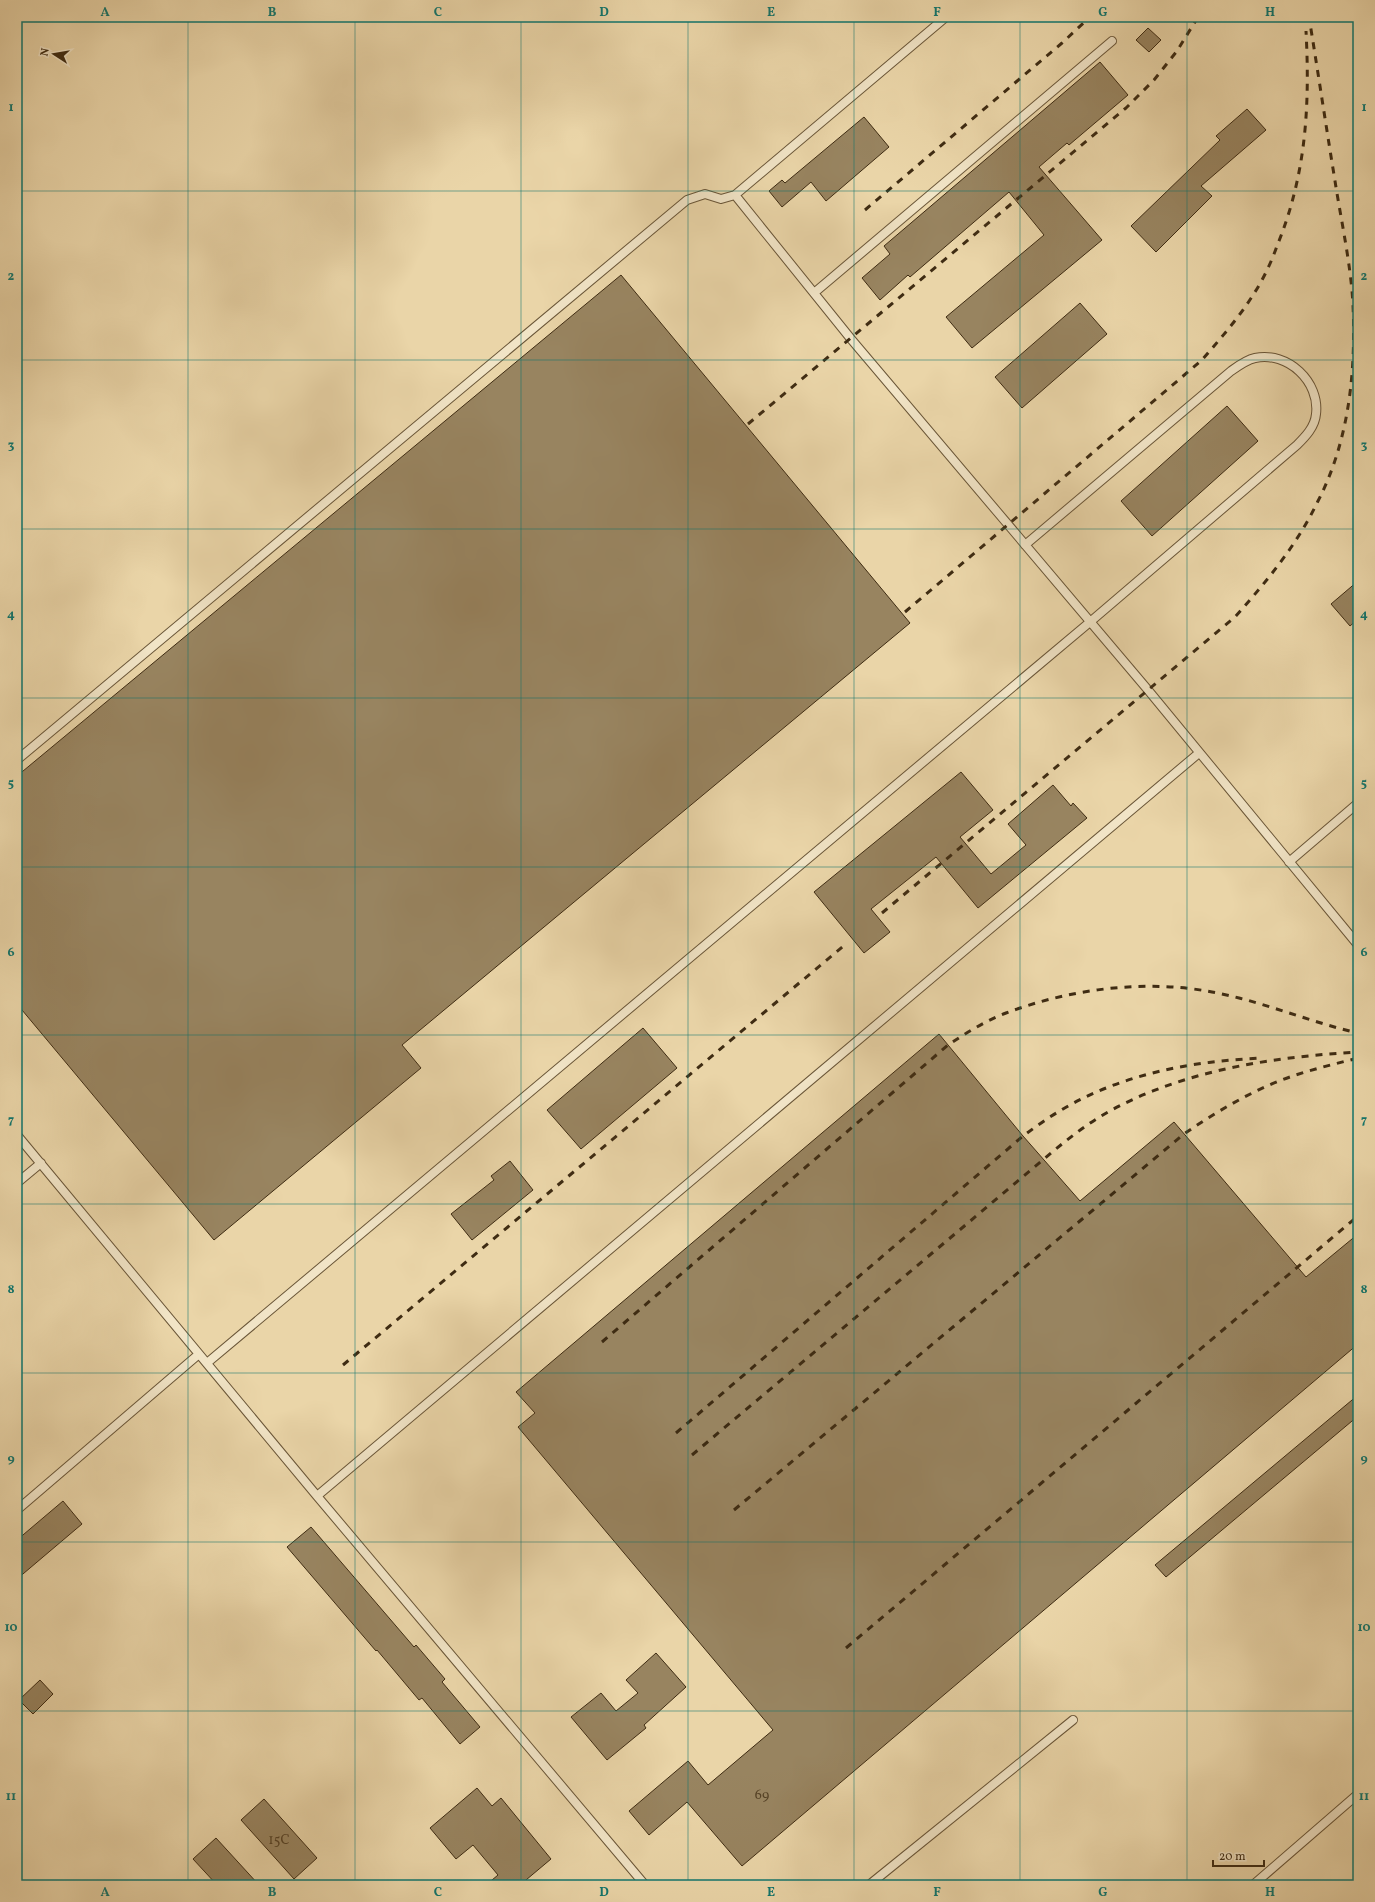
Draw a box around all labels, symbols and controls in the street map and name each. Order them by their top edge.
text: A [100,4,110,22]
text: B [268,4,277,22]
text: C [434,4,442,22]
text: D [599,4,609,22]
text: E [767,4,775,22]
text: F [933,4,941,22]
text: G [1098,4,1108,22]
text: H [1265,4,1275,22]
north arrow [34,34,74,74]
text: N [38,47,54,58]
text: 1 [8,99,14,117]
text: 1 [1361,99,1367,117]
text: 2 [8,268,15,286]
text: 2 [1361,268,1368,286]
text: 3 [8,437,15,455]
text: 3 [1361,437,1368,455]
text: 4 [7,606,15,624]
text: 4 [1360,606,1368,624]
text: 5 [8,775,14,793]
text: 5 [1361,775,1367,793]
text: 6 [7,944,15,962]
text: 6 [1360,944,1368,962]
text: 7 [8,1112,14,1130]
text: 7 [1361,1112,1367,1130]
text: 8 [7,1281,15,1299]
text: 8 [1360,1281,1368,1299]
text: 9 [7,1450,15,1468]
text: 9 [1360,1450,1368,1468]
text: 10 [4,1619,18,1637]
text: 10 [1357,1619,1371,1637]
house number: 69 [755,1786,769,1805]
text: 11 [6,1788,16,1806]
text: 11 [1359,1788,1369,1806]
house number: 15C [268,1831,290,1850]
scale bar [1213,1842,1264,1868]
text: 20 m [1219,1849,1246,1865]
text: A [100,1884,110,1902]
text: B [268,1884,277,1902]
text: C [434,1884,442,1902]
text: D [599,1884,609,1902]
text: E [767,1884,775,1902]
text: F [933,1884,941,1902]
text: G [1098,1884,1108,1902]
text: H [1265,1884,1275,1902]

